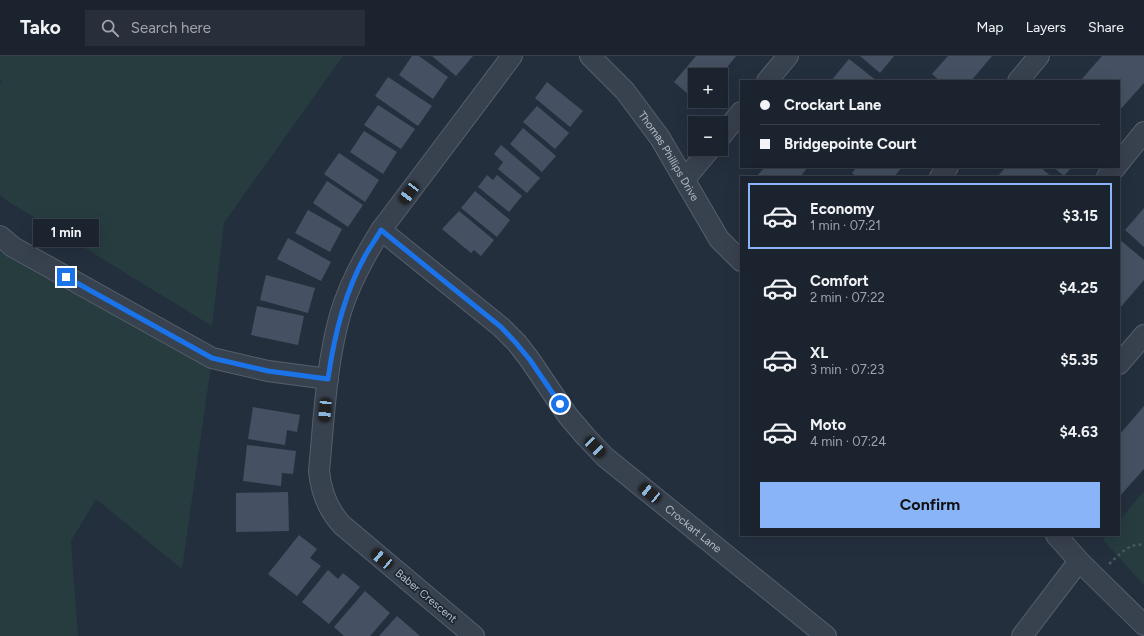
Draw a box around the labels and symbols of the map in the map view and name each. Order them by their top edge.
street label: Thomas Phillips Drive [636,108,702,203]
car [397,180,421,206]
callout: 1 min [33,219,99,247]
route end [57,268,75,286]
route start [551,395,569,413]
car [318,398,332,422]
car [582,434,608,460]
car [637,481,663,505]
street label: Crockart Lane [663,502,724,555]
car [369,547,395,571]
street label: Baber Crescent [393,567,459,625]

